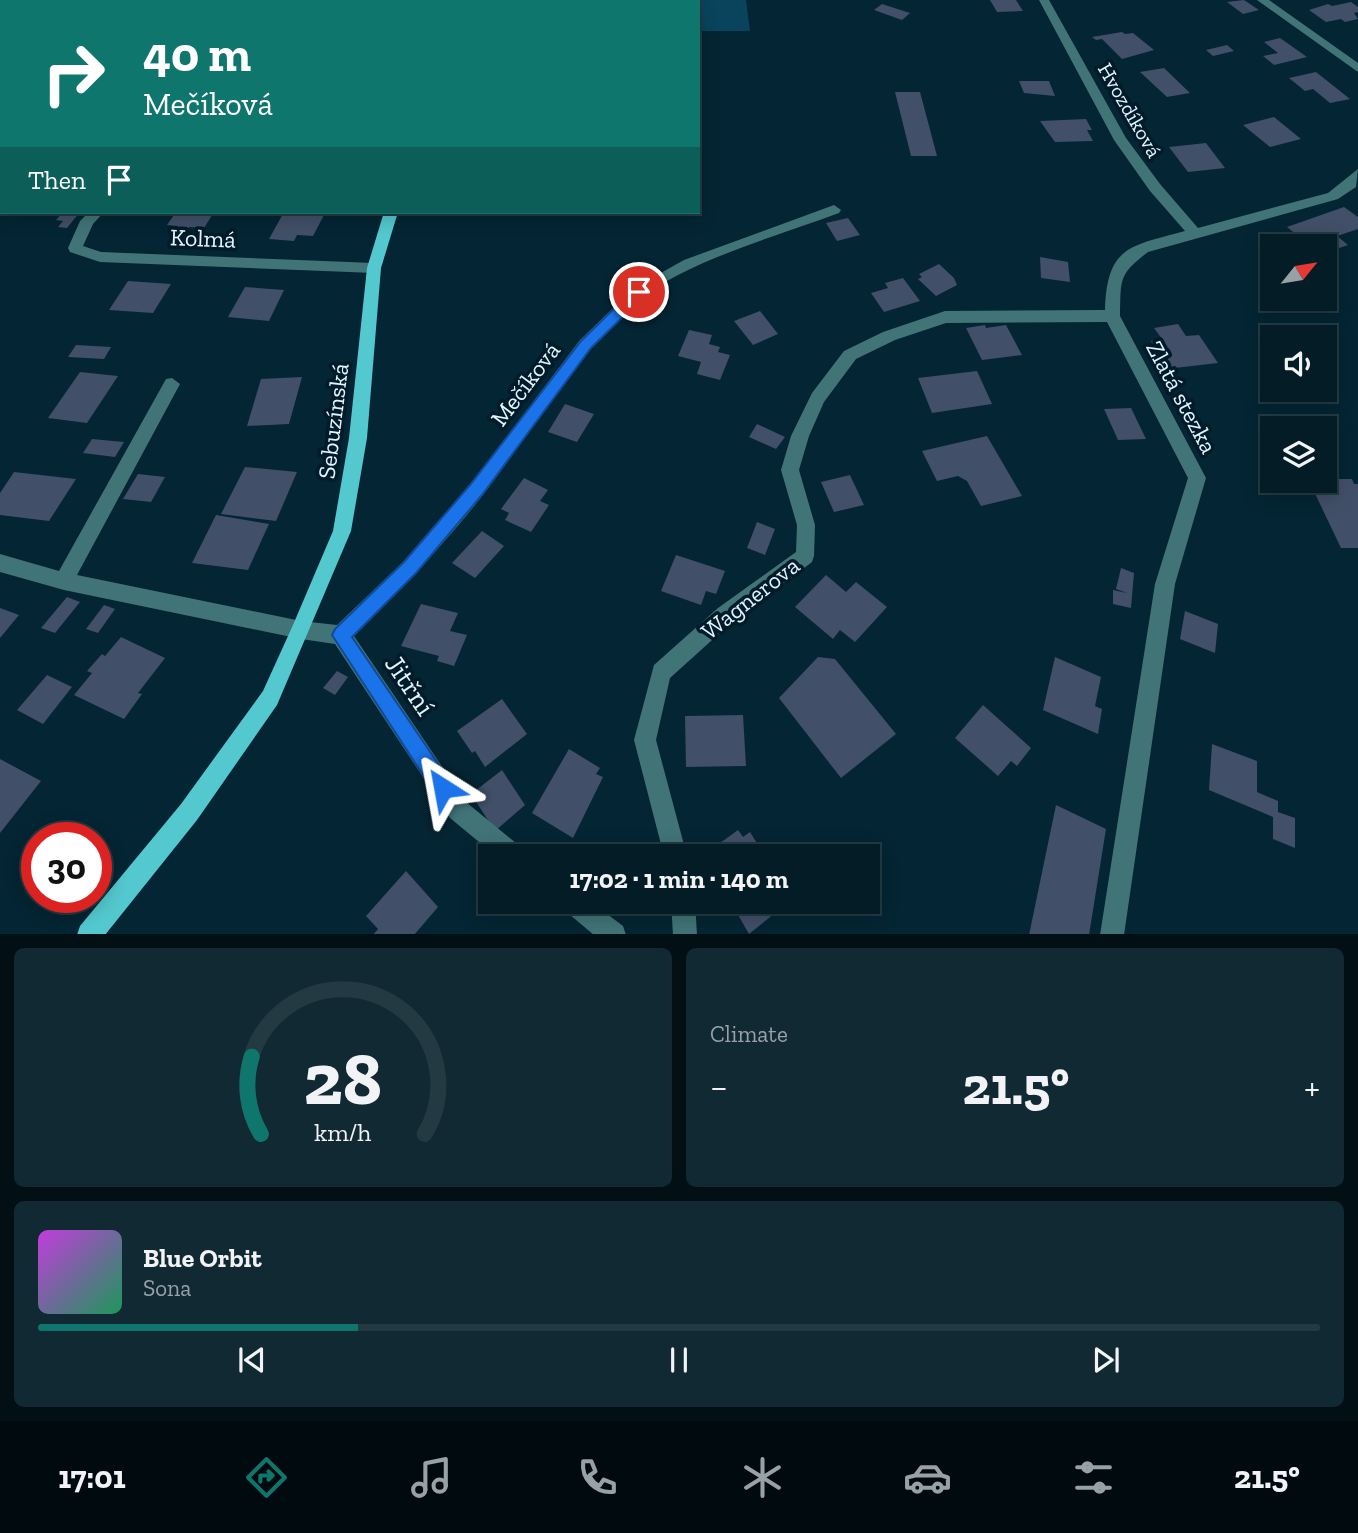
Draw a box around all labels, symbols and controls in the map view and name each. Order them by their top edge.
text: 40 m [143,25,251,84]
icon: right [28,28,119,119]
street label: Hvozdíková [1093,58,1167,162]
text: Mečíková [143,85,273,123]
icon: arrive [100,161,138,199]
text: Then [28,164,86,196]
street label: Kolmá [170,222,237,254]
north arrow [1260,234,1337,312]
map controls [1260,234,1337,493]
pin [609,262,669,322]
icon: arrive [620,273,658,311]
button: sound [1260,325,1337,402]
street label: Mečíková [484,336,566,432]
street label: Zlatá stezka [1140,336,1224,459]
street label: Sebuzínská [312,361,355,481]
button: layers [1260,416,1337,493]
street label: Wagnerova [695,550,805,645]
street label: Jitřní [378,648,442,722]
position arrow [406,751,480,825]
speed limit sign: 30 [21,822,112,913]
text: 17:02 · 1 min · 140 m [570,863,788,895]
text: Climate [710,1020,788,1048]
text: 28 [304,1035,382,1123]
text: 21.5° [962,1055,1069,1117]
text: − [710,1064,728,1110]
text: + [1304,1064,1320,1110]
text: km/h [314,1116,372,1146]
text: Blue Orbit [143,1242,262,1274]
text: Sona [143,1274,191,1302]
icon: previous [233,1341,271,1379]
icon: pause [660,1341,698,1379]
icon: next [1087,1341,1125,1379]
icon: directions [242,1453,291,1502]
icon: music [407,1453,456,1502]
icon: phone [573,1453,622,1502]
icon: climate [738,1453,787,1502]
icon: car [903,1453,952,1502]
icon: filters [1069,1453,1118,1502]
text: 17:01 [58,1458,126,1496]
text: 21.5° [1234,1458,1300,1496]

